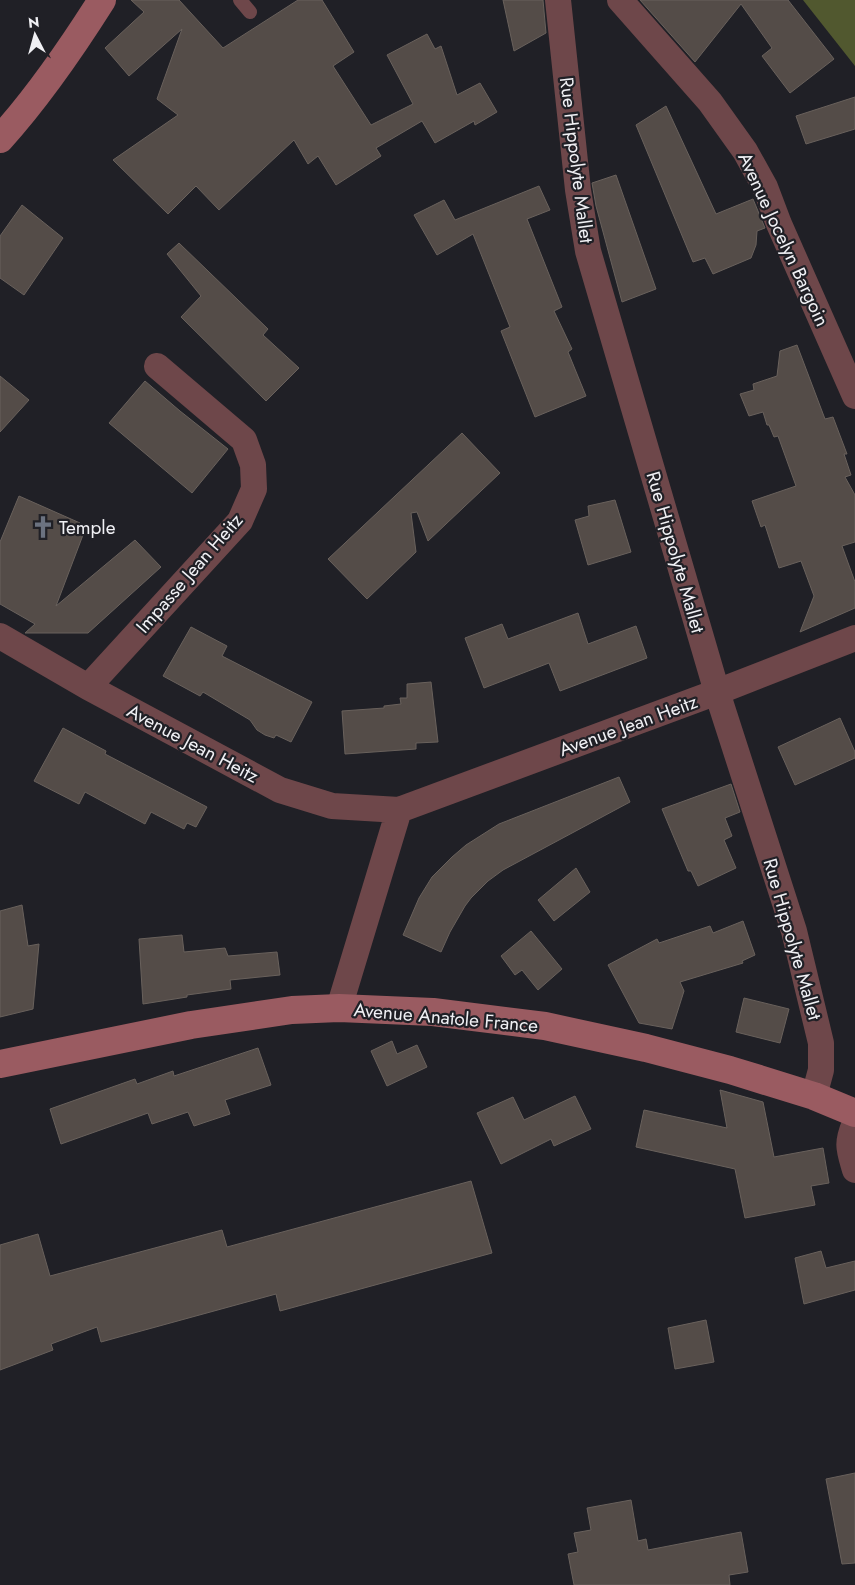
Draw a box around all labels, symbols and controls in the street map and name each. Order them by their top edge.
north arrow [10,10,60,60]
text: N [27,12,40,33]
street label: Rue Hippolyte Mallet [553,76,600,245]
street label: Avenue Jocelyn Bargoin [731,148,836,331]
street label: Rue Hippolyte Mallet [640,468,712,637]
street label: Impasse Jean Heitz [130,507,249,639]
church icon: Temple [30,514,56,540]
place label: Temple [59,514,116,541]
street label: Avenue Jean Heitz [555,688,701,763]
street label: Avenue Jean Heitz [122,697,264,790]
street label: Rue Hippolyte Mallet [757,855,829,1024]
street label: Avenue Anatole France [353,996,539,1039]

